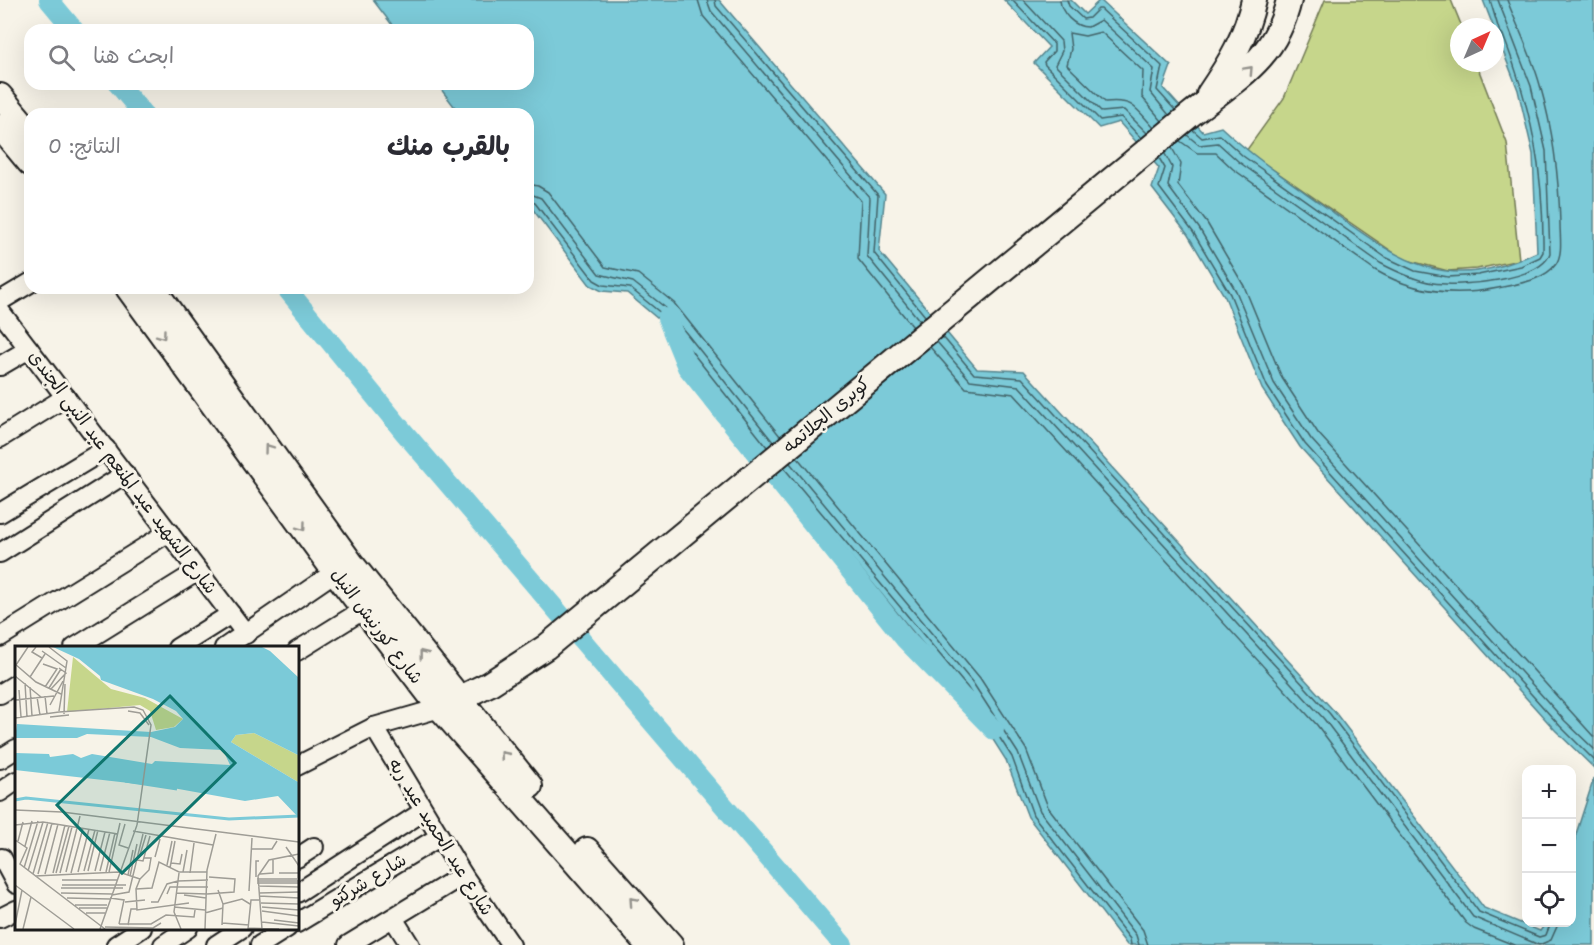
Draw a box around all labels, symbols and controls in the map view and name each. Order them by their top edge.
north arrow [1450,18,1504,72]
search box [24,24,534,90]
icon: search [45,41,78,74]
text: ابحث هنا [93,41,174,70]
one-way arrow [1241,66,1252,77]
text: بالقرب منك [387,128,510,163]
text: النتائج: 0 [48,133,121,159]
one-way arrow [155,329,166,340]
street label: شارع الشهيد عبد المنعم عبد النبى الجندى [22,345,223,600]
street label: كوبرى الجلاتمه [777,371,875,459]
one-way arrow [264,443,275,454]
one-way arrow [295,520,306,531]
street label: شارع كورنيش النيل [326,563,428,689]
inset map [15,646,298,930]
one-way arrow [419,650,430,661]
one-way arrow [500,751,511,762]
street label: شارع عبد الحميد عبد ربه [383,754,499,920]
map controls [1522,765,1576,927]
button: + [1522,765,1576,819]
button: − [1522,819,1576,873]
street label: شارع شركتو [324,848,411,913]
button: locate [1522,873,1576,927]
one-way arrow [629,897,640,908]

